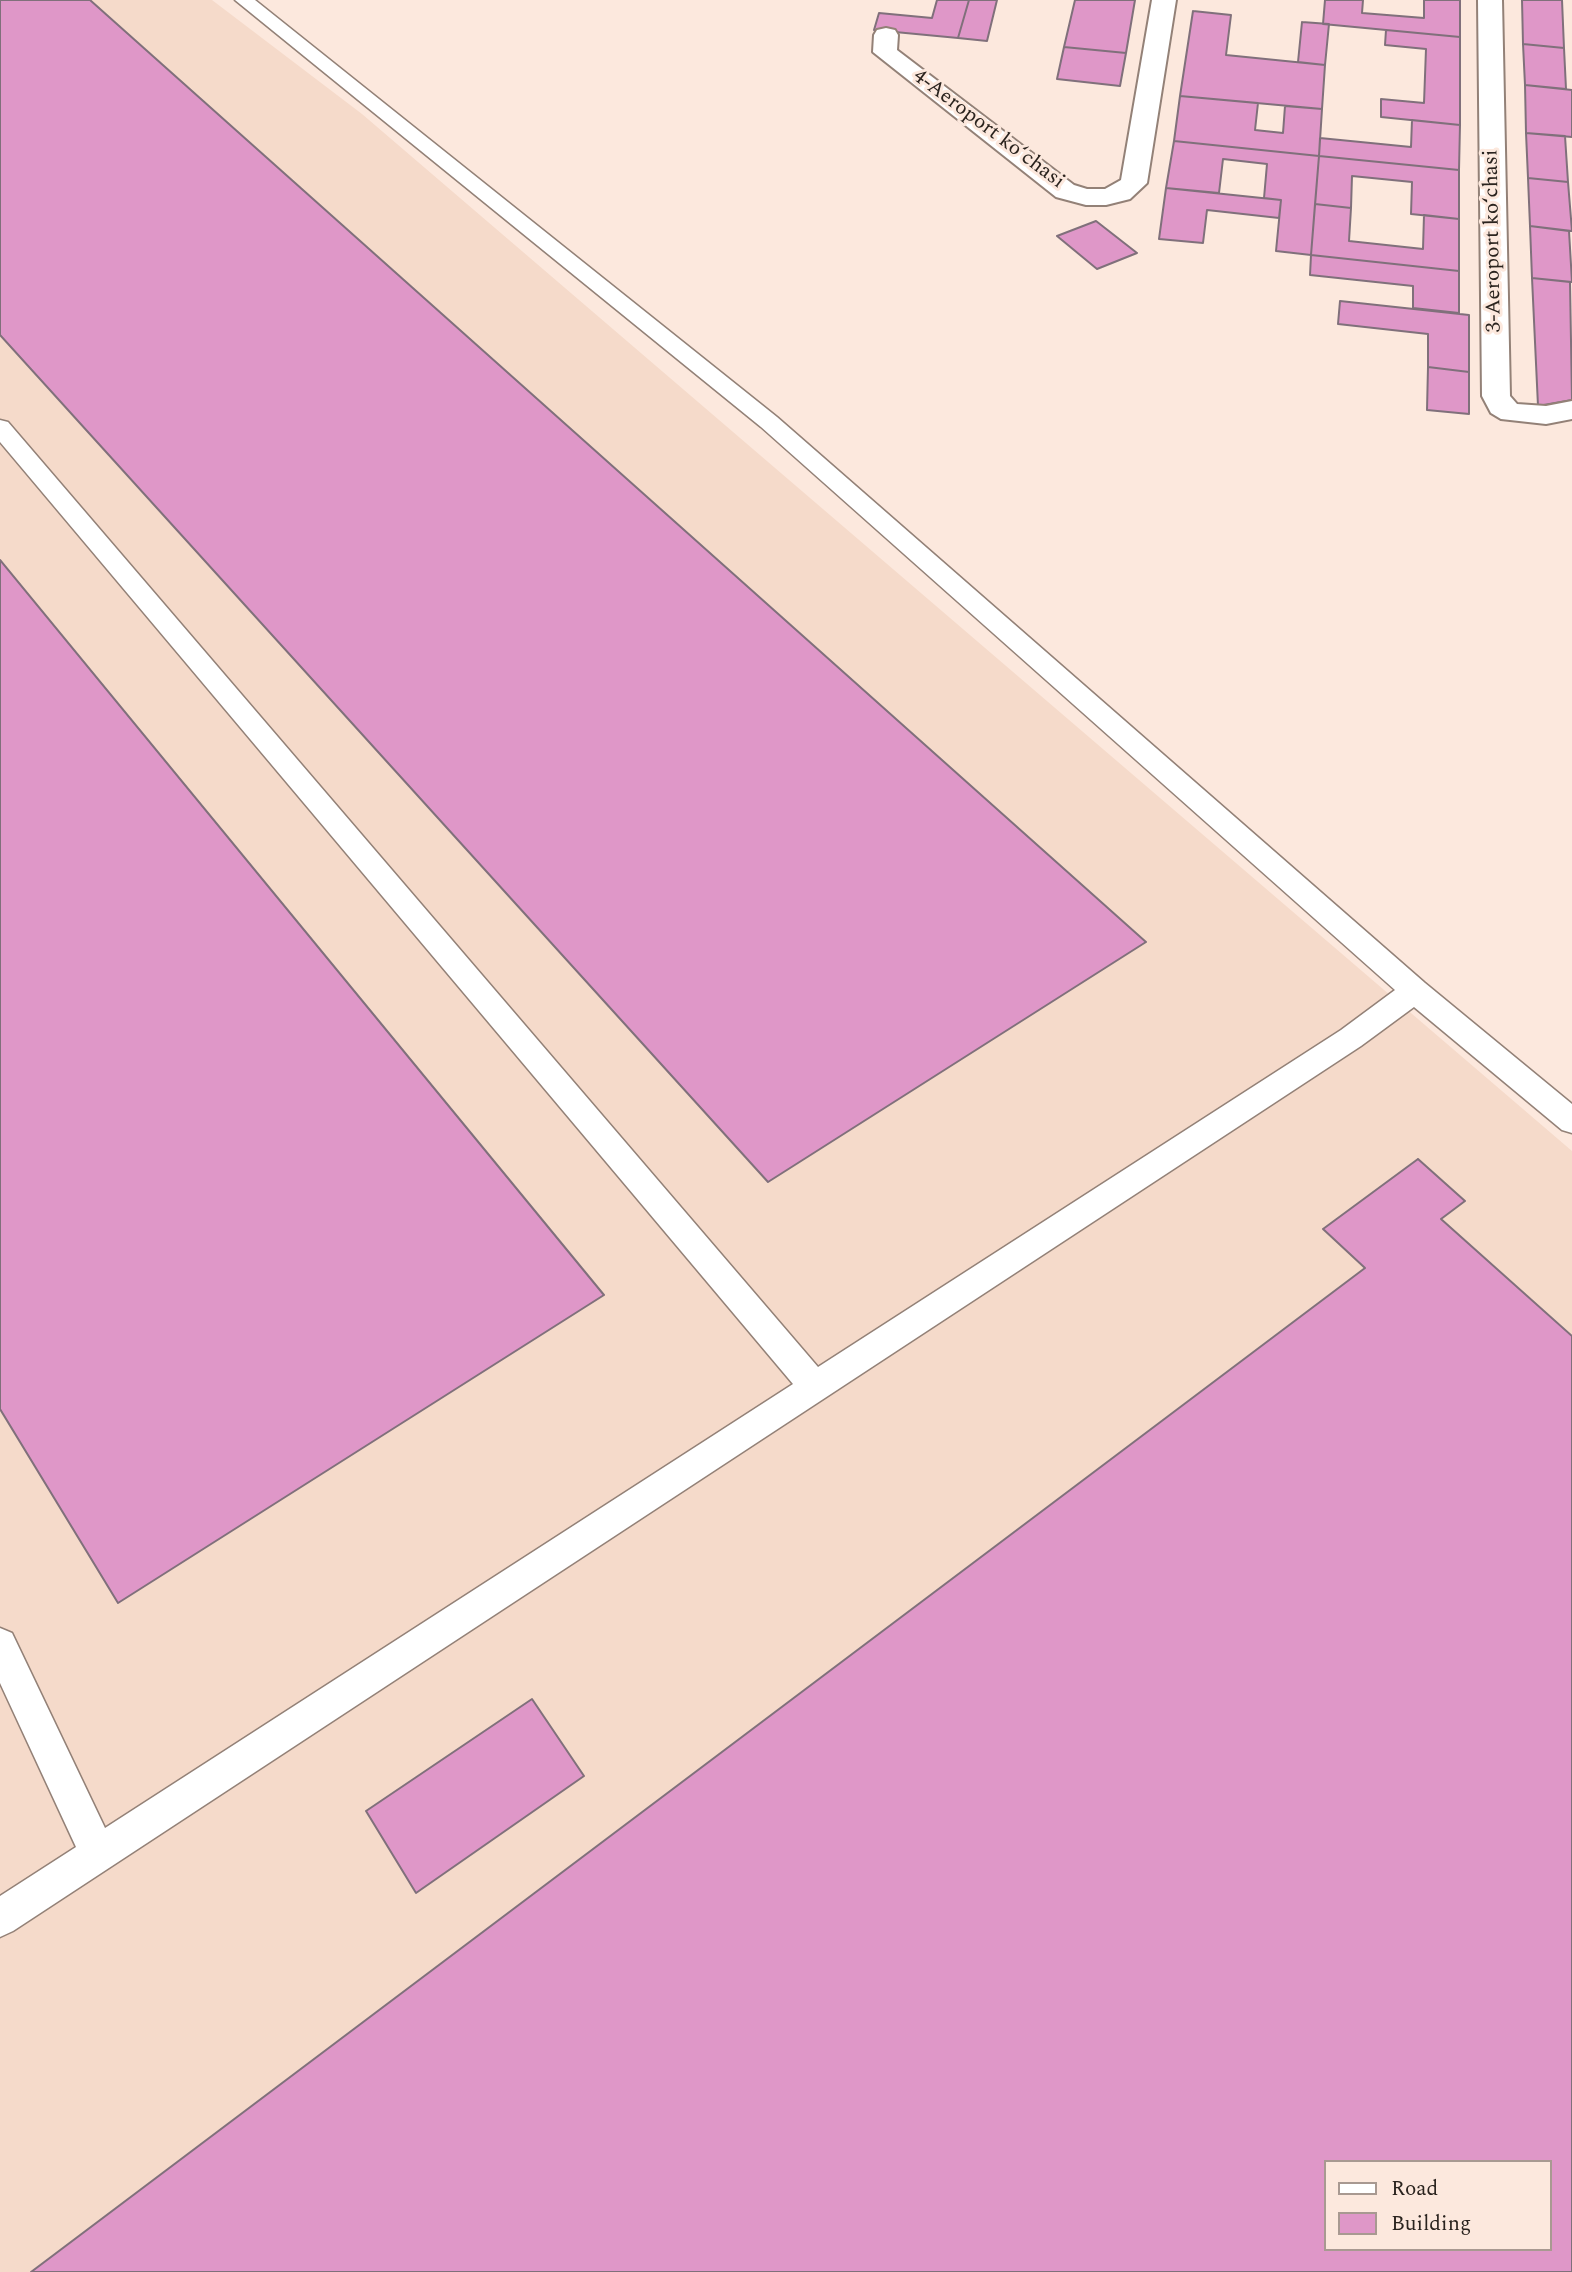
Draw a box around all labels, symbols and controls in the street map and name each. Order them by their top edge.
street label: 4-Aeroport koʻchasi [907,65,1069,195]
street label: 3-Aeroport koʻchasi [1480,149,1508,333]
legend [1324,2160,1551,2251]
text: Road [1391,2173,1438,2205]
text: Building [1391,2208,1471,2240]

